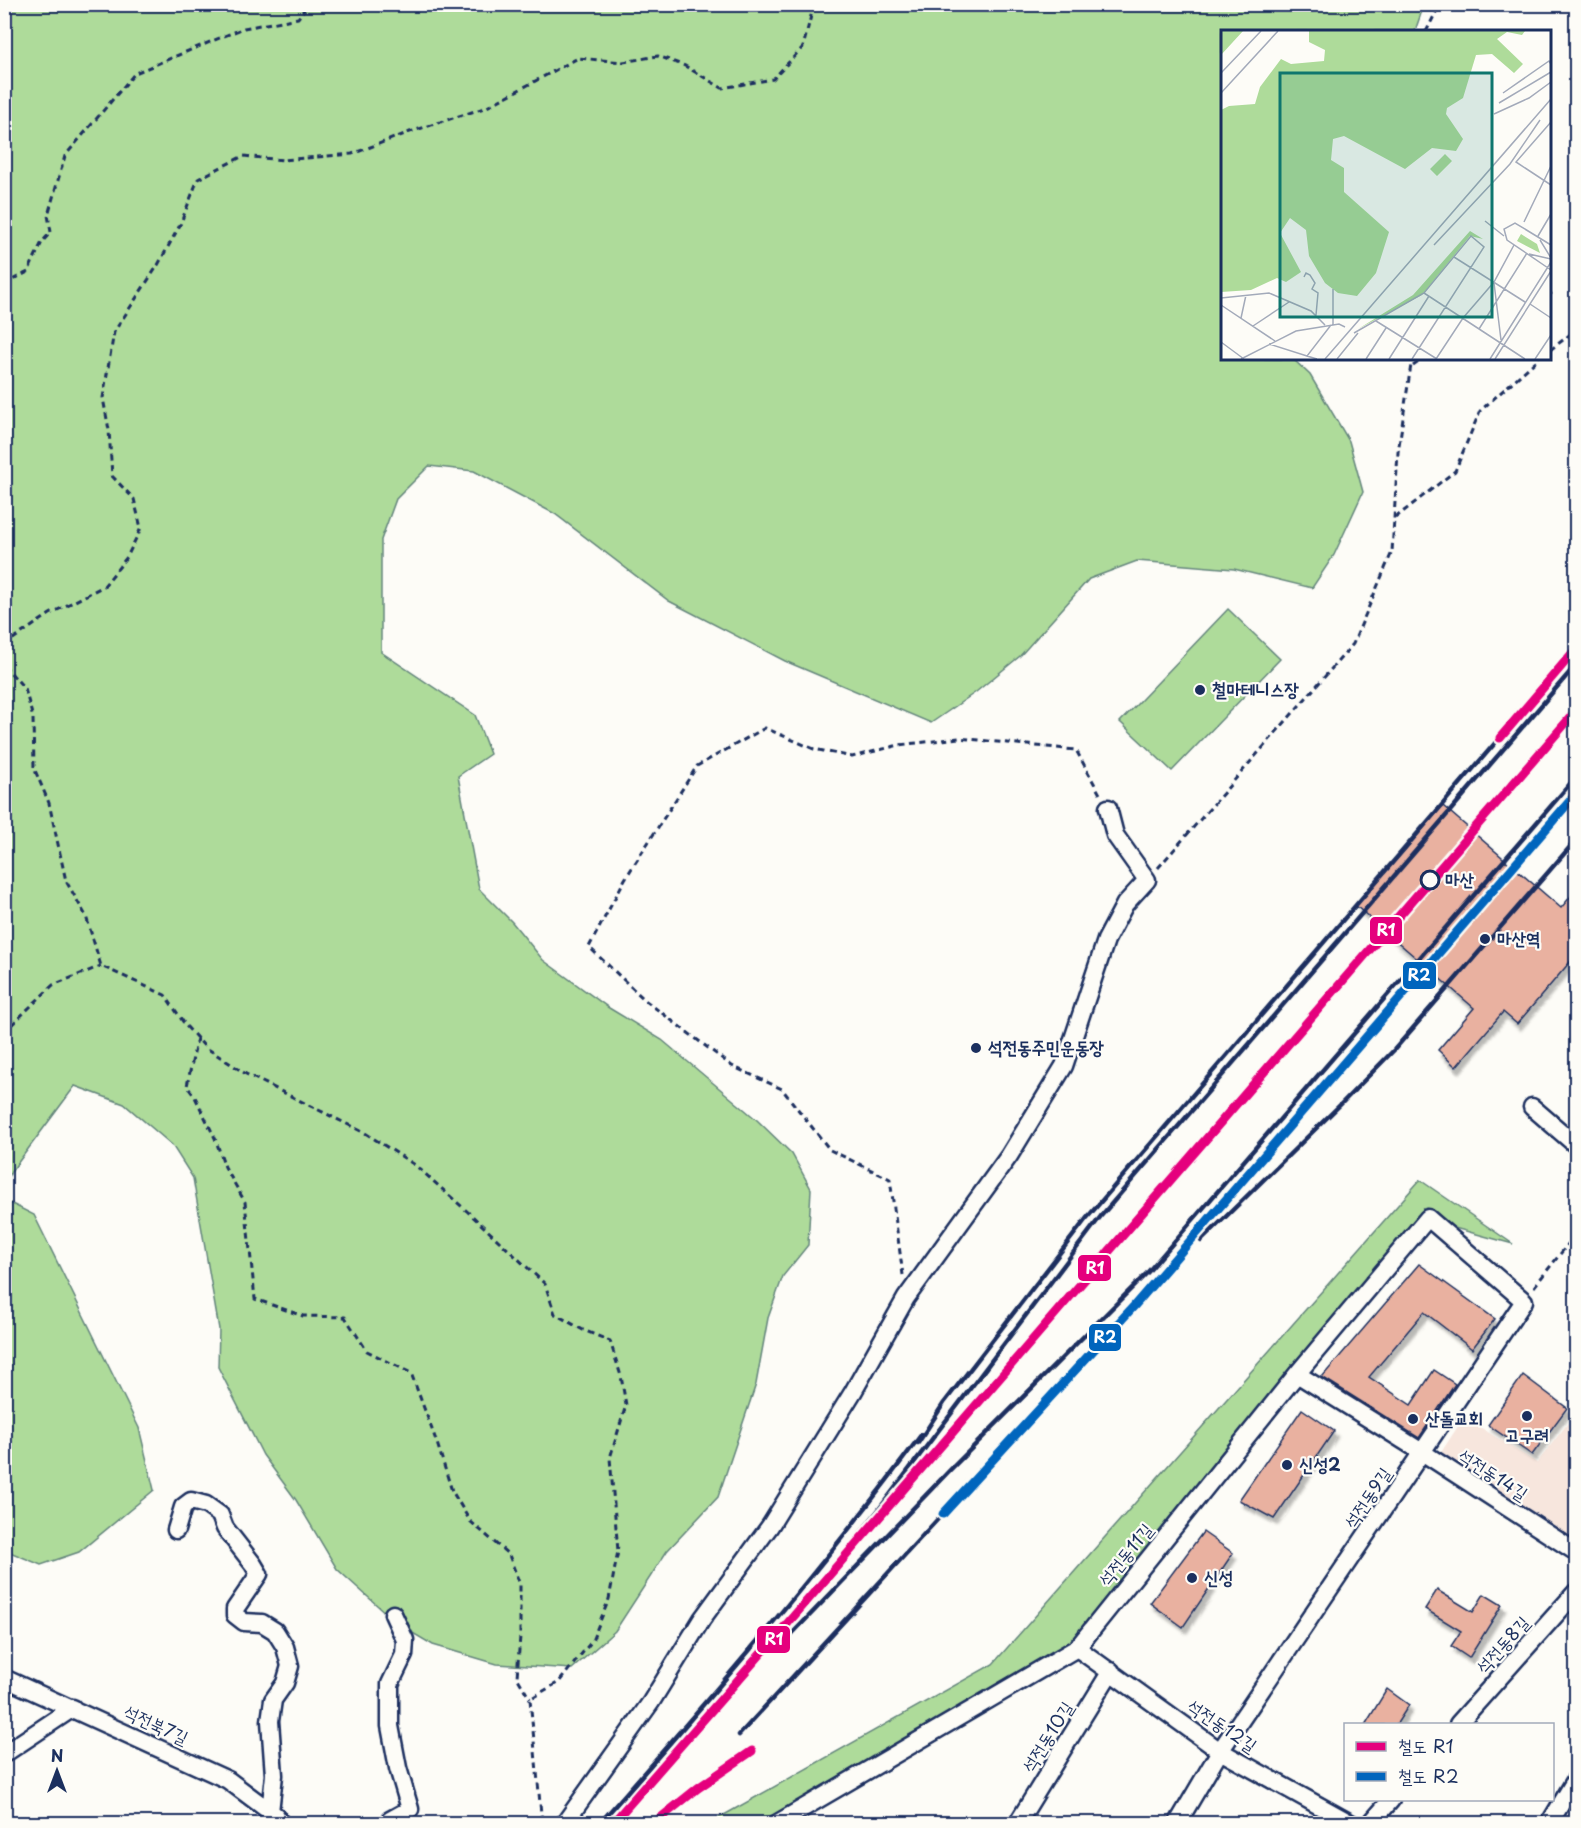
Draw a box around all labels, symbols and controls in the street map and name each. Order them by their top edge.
inset map [1221,30,1551,360]
place label: 철마테니스장 [1212,675,1299,702]
marker: 철마테니스장 [1193,683,1207,697]
place label: 마산 [1445,865,1474,892]
marker: 마산 [1420,870,1440,890]
line badge: R1 [1369,916,1403,945]
text: R1 [1377,917,1396,941]
place label: 마산역 [1497,924,1540,951]
marker: 마산역 [1478,932,1492,946]
line badge: R2 [1402,961,1437,990]
text: R2 [1408,962,1430,986]
place label: 석전동주민운동장 [988,1033,1104,1060]
marker: 석전동주민운동장 [969,1041,983,1055]
line badge: R1 [1077,1254,1112,1282]
text: R1 [1086,1255,1105,1279]
line badge: R2 [1088,1323,1122,1352]
text: R2 [1094,1324,1116,1348]
place label: 산돌교회 [1425,1404,1483,1431]
marker: 고구려 [1520,1409,1534,1423]
marker: 산돌교회 [1406,1412,1420,1426]
place label: 고구려 [1505,1421,1549,1448]
street label: 석전동14길 [1454,1441,1534,1507]
place label: 신성2 [1299,1450,1341,1477]
marker: 신성2 [1280,1458,1294,1472]
street label: 석전동9길 [1336,1461,1397,1533]
street label: 석전동11길 [1091,1516,1159,1591]
place label: 신성 [1204,1563,1233,1590]
marker: 신성 [1185,1571,1199,1585]
street label: 석전동8길 [1469,1609,1535,1679]
line badge: R1 [756,1625,791,1654]
text: R1 [765,1626,784,1650]
street label: 석전동12길 [1183,1692,1263,1758]
street label: 석전동10길 [1014,1695,1079,1777]
street label: 석전북7길 [120,1697,194,1750]
legend [1344,1723,1554,1801]
text: 철도 R1 [1398,1732,1454,1759]
north arrow [27,1741,87,1801]
text: N [51,1743,63,1767]
text: 철도 R2 [1398,1762,1459,1789]

